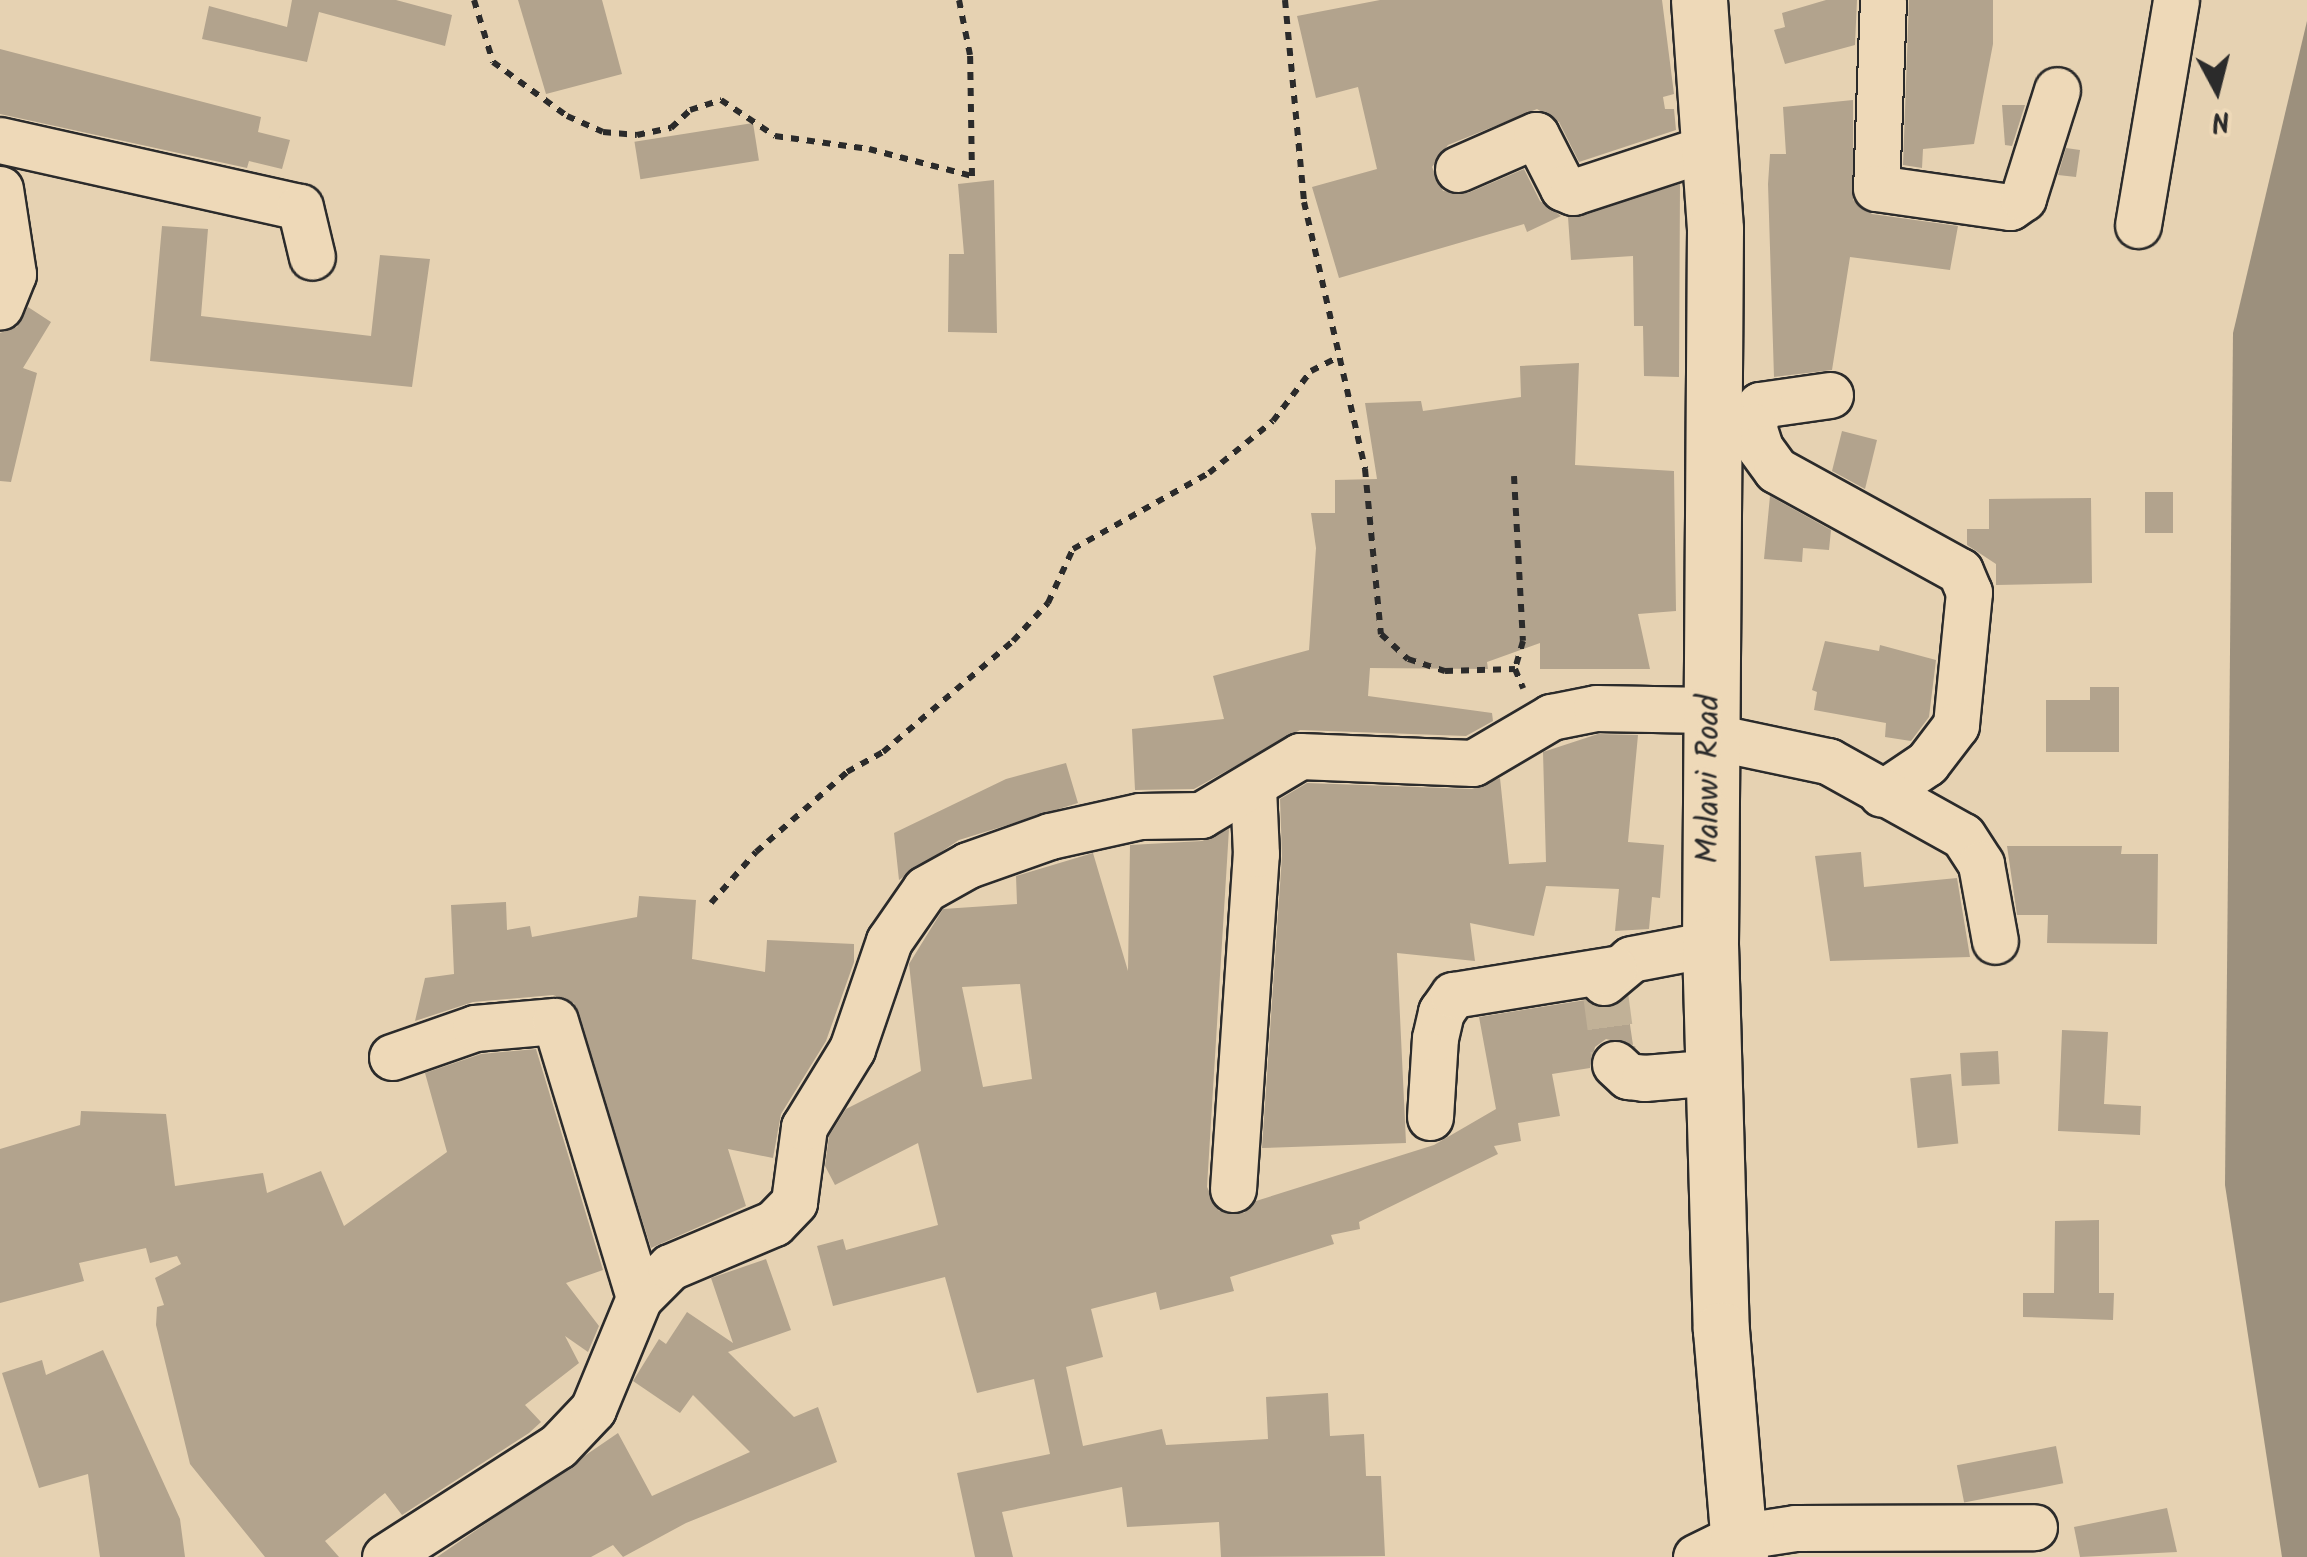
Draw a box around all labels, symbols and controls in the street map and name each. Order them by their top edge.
north arrow [2167,40,2267,140]
text: N [2209,97,2232,144]
street label: Malawi Road [1691,694,1729,864]

